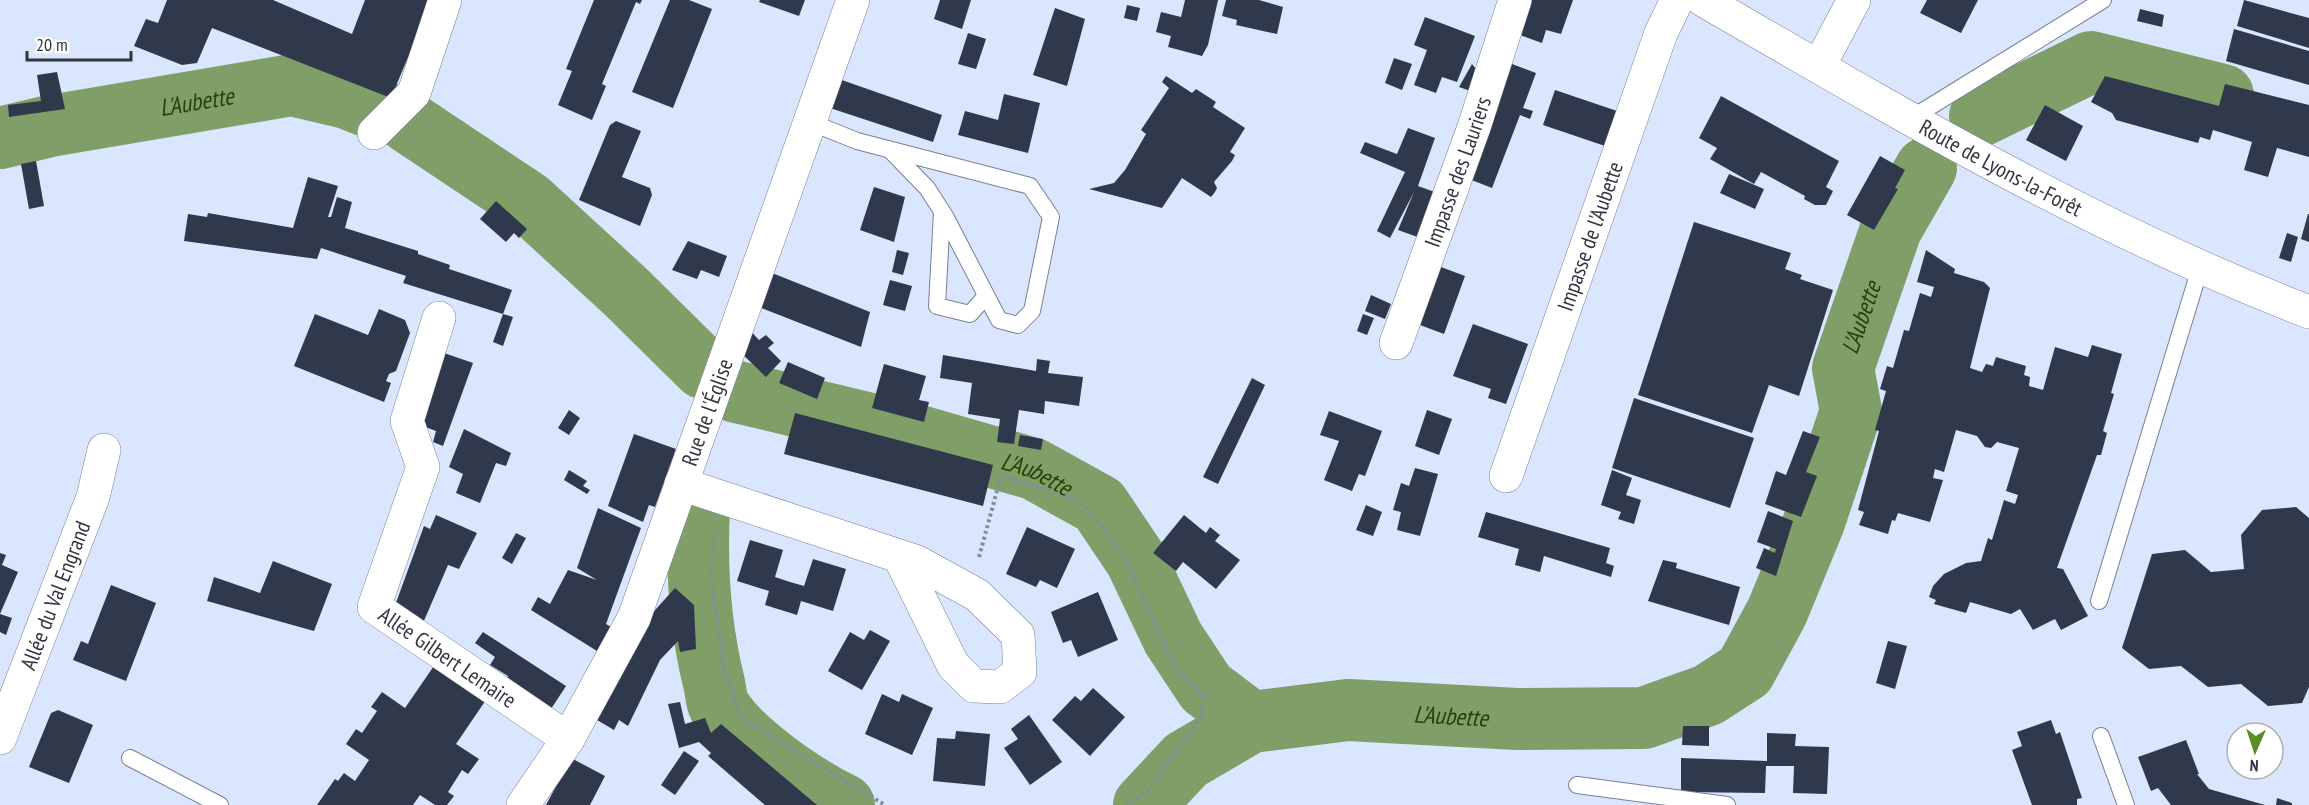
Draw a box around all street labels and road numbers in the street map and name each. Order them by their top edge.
street label: Impasse des Lauriers [1418,93,1497,251]
street label: Route de Lyons-la-Forêt [1915,113,2087,222]
street label: Impasse de l'Aubette [1551,158,1629,315]
street label: Rue de l'Église [675,355,739,470]
street label: Allée du Val Engrand [14,517,96,674]
street label: Allée Gilbert Lemaire [373,600,522,714]

